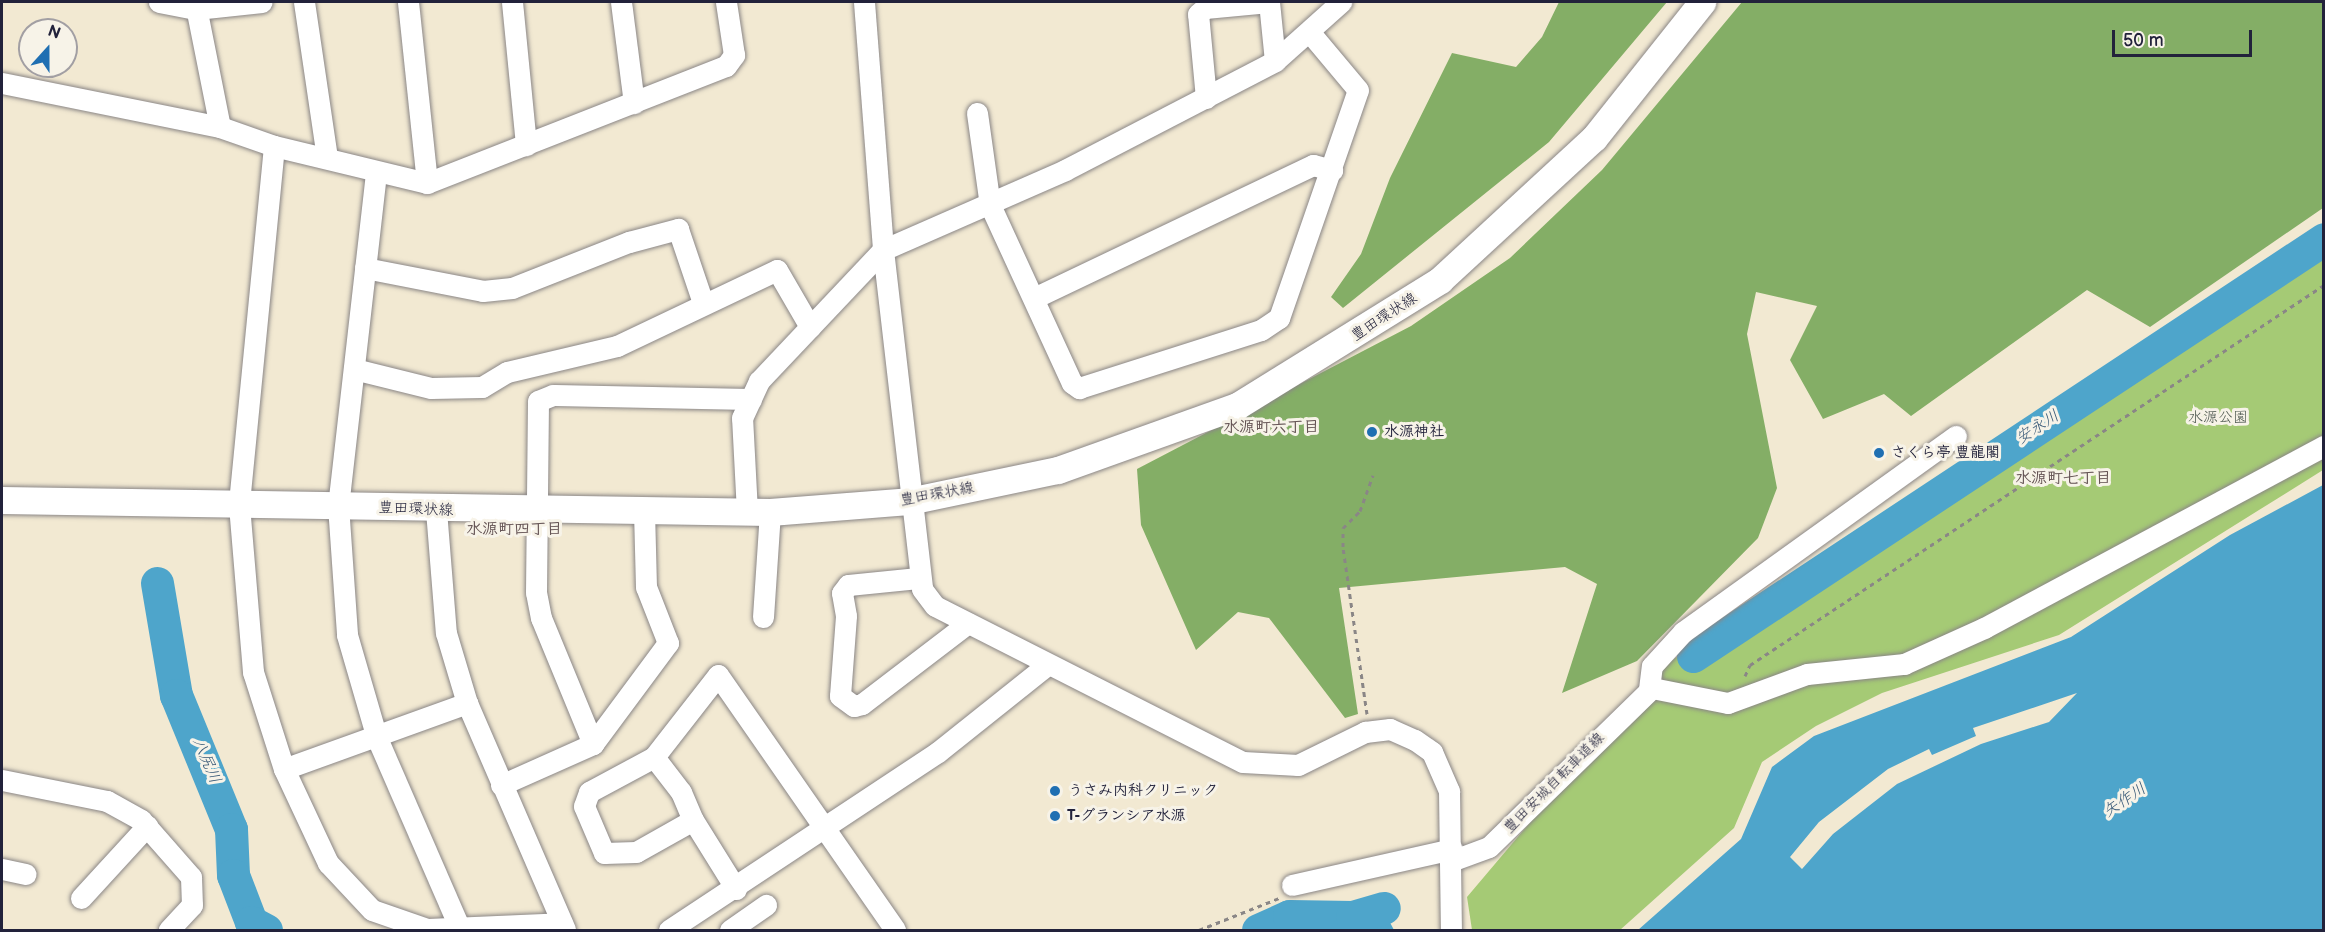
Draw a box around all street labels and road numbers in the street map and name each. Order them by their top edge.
street label: 豊田環状線 [1348,289,1420,345]
street label: 豊田環状線 [899,479,975,509]
street label: 豊田環状線 [378,499,454,519]
street label: 豊田安城自転車道線 [1500,729,1608,837]

